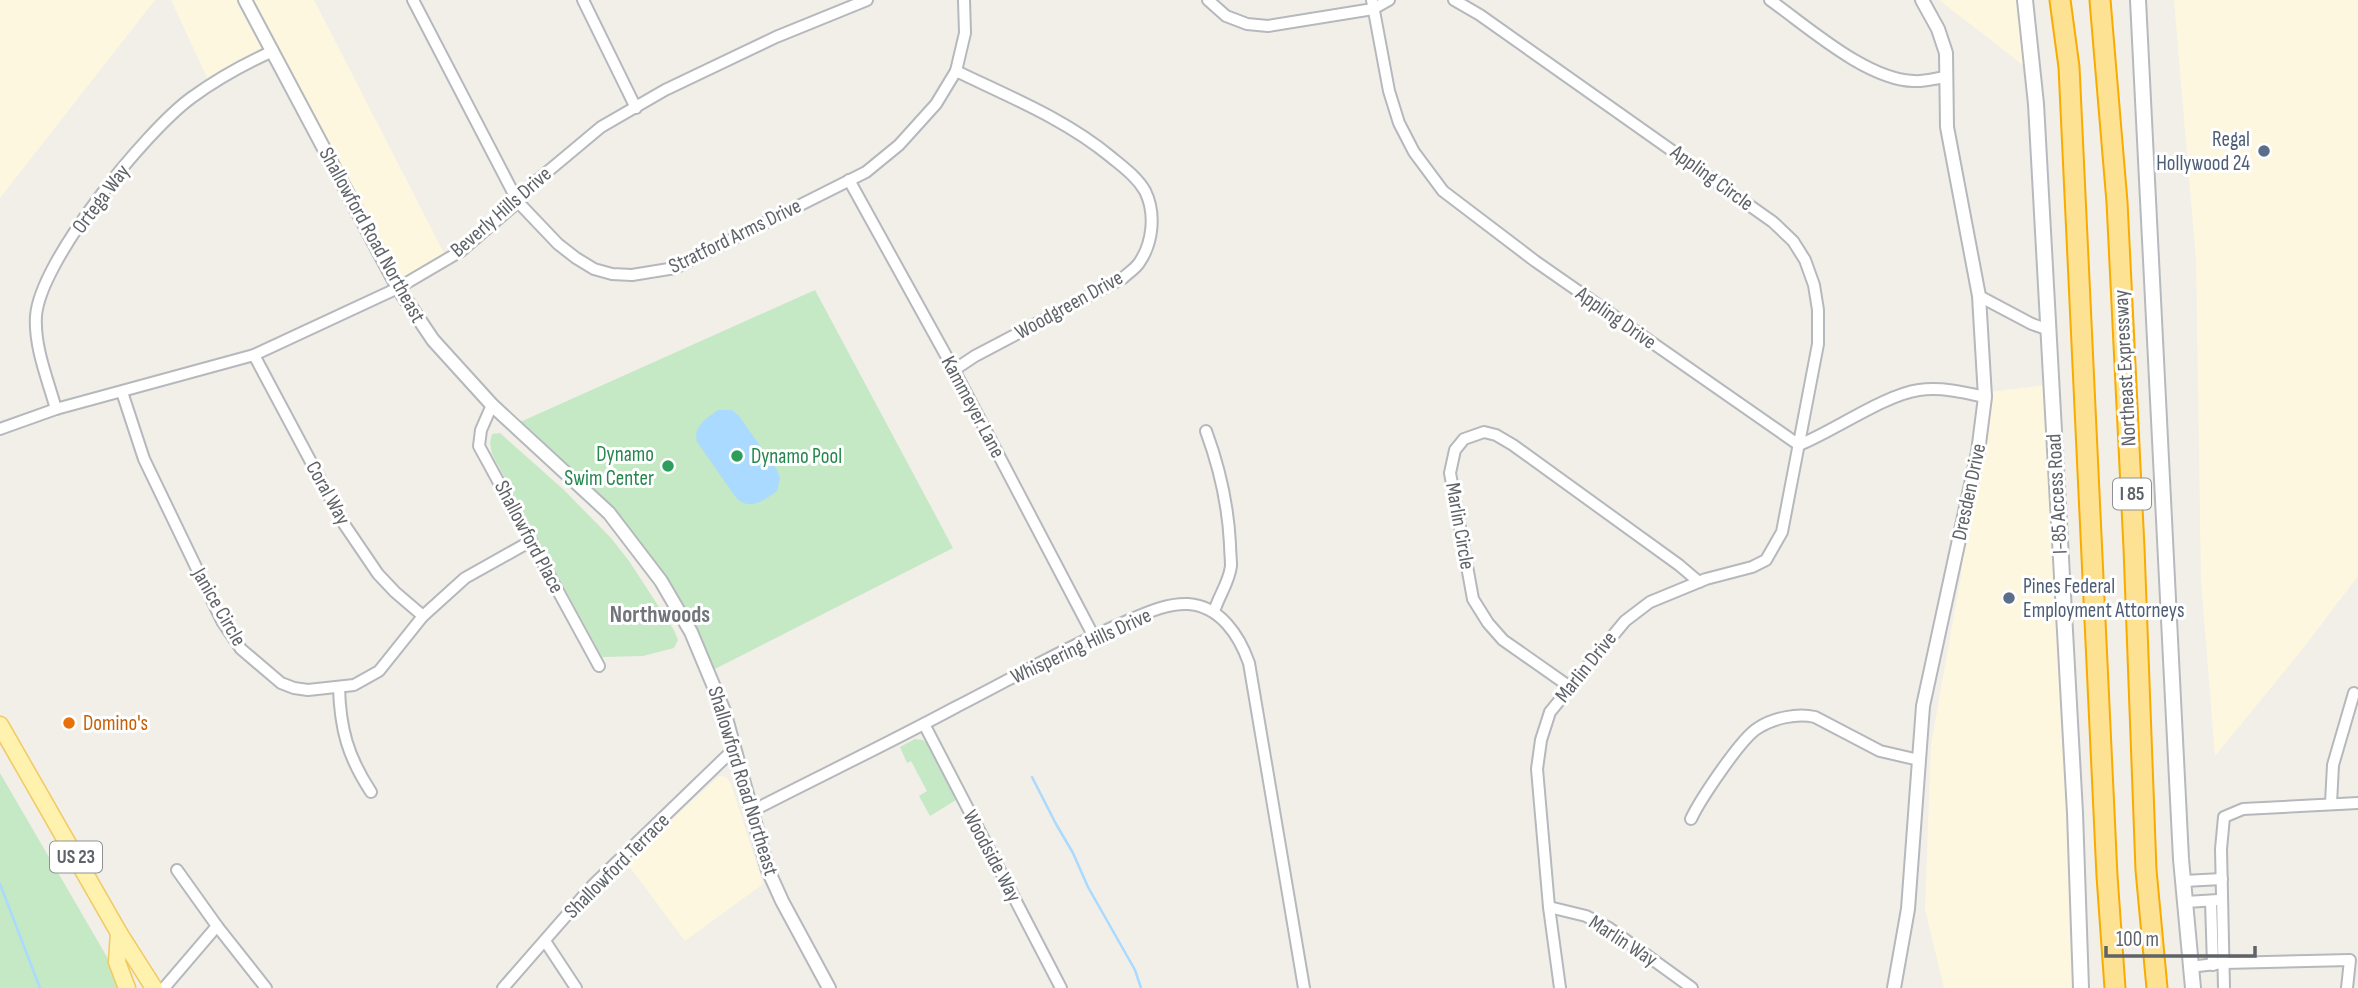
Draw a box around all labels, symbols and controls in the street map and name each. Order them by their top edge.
place label: Regal Hollywood 24 [2156,127,2250,176]
street label: Appling Circle [1665,139,1758,216]
street label: Shallowford Road Northeast [313,143,431,327]
marker: Regal Hollywood 24 [2256,143,2272,159]
street label: Ortega Way [67,160,135,238]
street label: Beverly Hills Drive [445,161,557,263]
street label: Stratford Arms Drive [665,193,805,279]
street label: Woodgreen Drive [1011,265,1127,345]
street label: Appling Drive [1570,281,1661,355]
street label: Northeast Expressway [2108,289,2142,447]
street label: Kammeyer Lane [936,352,1010,462]
street label: I-85 Access Road [2041,433,2073,555]
street label: Dresden Drive [1947,441,1991,543]
place label: Dynamo Swim Center [564,442,654,491]
place label: Dynamo Pool [751,444,842,469]
marker: Dynamo Pool [729,448,745,464]
street label: Coral Way [300,457,356,529]
marker: Dynamo Swim Center [660,458,676,474]
street label: Shallowford Place [489,476,569,598]
road number: I 85 [2113,478,2151,509]
street label: Marlin Circle [1440,481,1480,571]
street label: Janice Circle [186,563,251,650]
place label: Pines Federal Employment Attorneys [2023,574,2185,623]
marker: Pines Federal Employment Attorneys [2001,590,2017,606]
district label: Northwoods [610,601,710,629]
street label: Whispering Hills Drive [1007,603,1155,689]
street label: Marlin Drive [1550,627,1622,707]
street label: Shallowford Road Northeast [702,683,784,879]
place label: Domino's [83,711,148,736]
marker: Domino's [61,715,77,731]
street label: Woodside Way [957,806,1027,906]
street label: Shallowford Terrace [559,808,675,924]
road number: US 23 [50,842,102,872]
street label: Marlin Way [1584,910,1662,972]
scale bar [2106,914,2255,958]
text: 100 m [2116,927,2159,952]

